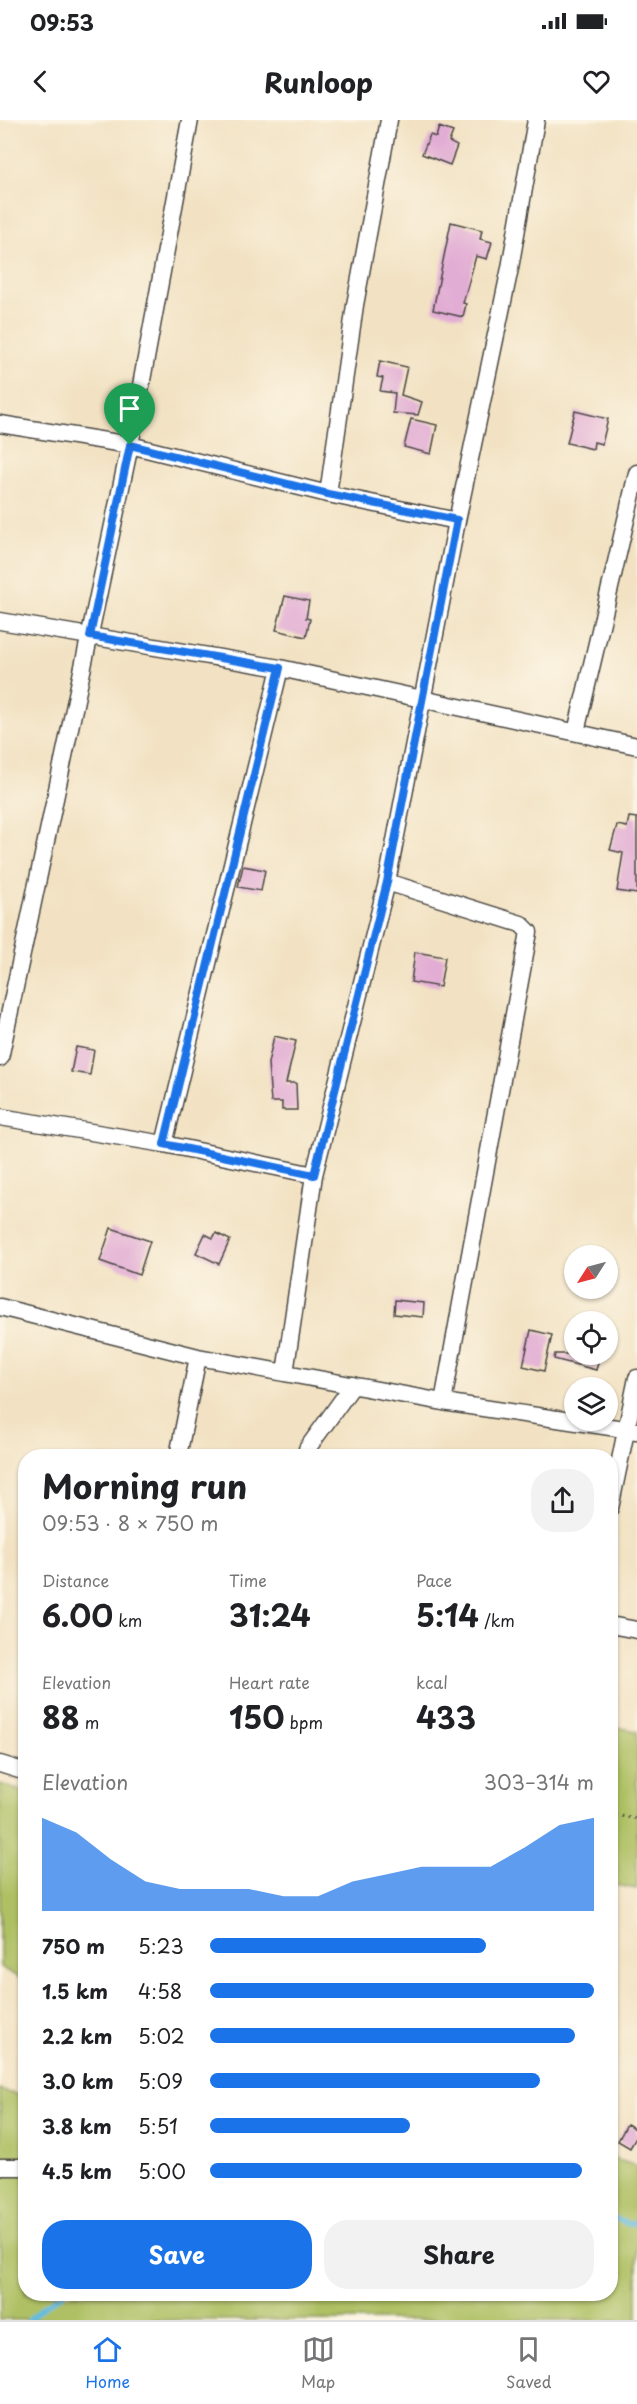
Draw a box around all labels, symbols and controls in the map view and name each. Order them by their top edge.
text: 09:53 [30,5,94,38]
text: Runloop [264,61,373,102]
icon: back [24,65,57,98]
icon: heart [580,65,613,98]
pin [104,383,155,445]
icon: arrive [113,392,146,425]
north arrow [564,1245,618,1299]
map controls [564,1245,618,1431]
button: locate [564,1311,618,1365]
button: layers [564,1377,618,1431]
text: Morning run [42,1460,247,1510]
button: share [531,1469,594,1532]
text: 09:53 · 8 × 750 m [42,1508,219,1538]
text: Distance [42,1568,109,1592]
text: Time [229,1568,267,1592]
text: Pace [416,1568,452,1592]
text: 6.00 [42,1592,113,1637]
text: 31:24 [229,1592,311,1637]
text: 5:14 [416,1592,479,1637]
text: km [113,1608,142,1632]
text: /km [479,1608,515,1632]
text: Elevation [42,1670,111,1694]
text: Heart rate [229,1670,310,1694]
text: kcal [416,1670,448,1694]
text: 88 [42,1694,80,1739]
text: 150 [229,1694,285,1739]
text: 433 [416,1694,476,1739]
text: m [80,1710,99,1734]
text: bpm [285,1710,323,1734]
text: Elevation [42,1767,128,1797]
text: 303–314 m [484,1767,594,1797]
text: 750 m [42,1931,105,1961]
text: 5:23 [138,1931,184,1961]
text: 1.5 km [42,1976,108,2006]
text: 4:58 [138,1976,182,2006]
text: 2.2 km [42,2021,112,2051]
text: 5:02 [138,2021,185,2051]
text: 3.0 km [42,2066,114,2096]
text: 5:09 [138,2066,183,2096]
text: 3.8 km [42,2111,112,2141]
text: 5:51 [138,2111,178,2141]
text: 4.5 km [42,2156,112,2186]
text: 5:00 [138,2156,186,2186]
button: Save [42,2220,312,2289]
button: Share [324,2220,594,2289]
tab: Home [85,2333,130,2393]
tab: Map [301,2333,335,2393]
tab: Saved [506,2333,552,2393]

